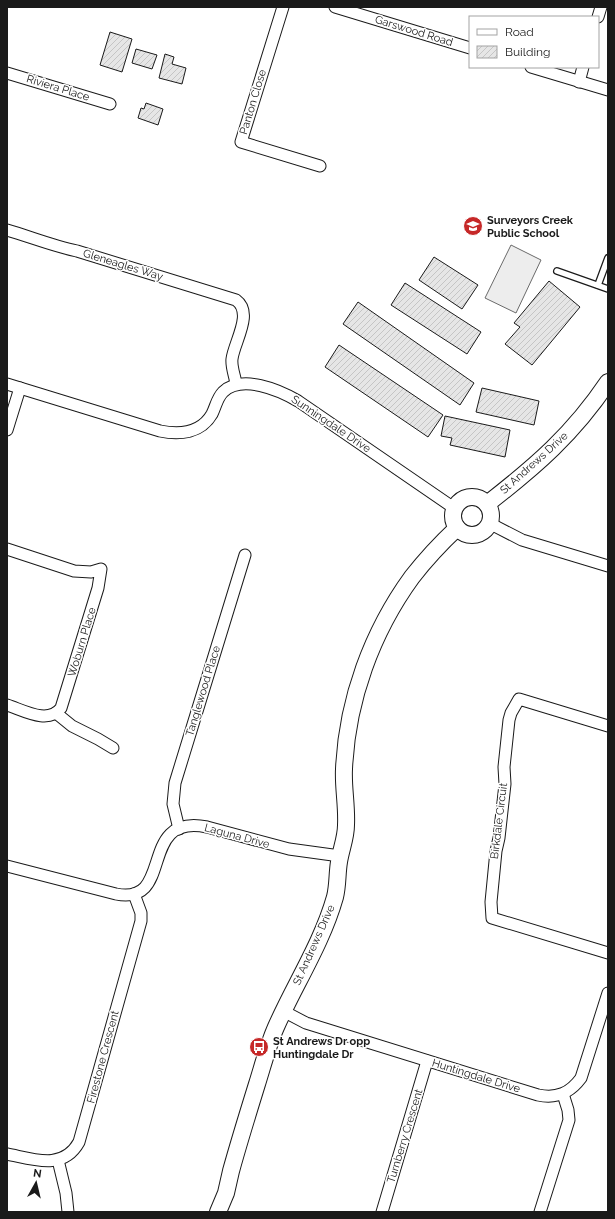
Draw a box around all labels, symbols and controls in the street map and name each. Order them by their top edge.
street label: Garswood Road [373,13,455,49]
legend [469,16,599,68]
text: Road [505,25,534,39]
text: Building [505,45,551,59]
street label: Panton Close [237,67,269,136]
street label: Riviera Place [25,72,92,104]
place label: Surveyors Creek Public School [487,214,574,240]
school or university icon: Surveyors Creek Public School [462,215,484,237]
street label: Gleneagles Way [81,247,165,283]
street label: Sunningdale Drive [289,393,374,456]
street label: St Andrews Drive [497,429,571,497]
street label: Woburn Place [65,605,99,678]
street label: Tanglewood Place [183,644,223,738]
street label: Birkdale Circuit [488,782,510,860]
street label: Laguna Drive [203,821,272,851]
street label: St Andrews Drive [290,902,338,987]
street label: Firestone Crescent [84,1009,122,1105]
place label: St Andrews Dr opp Huntingdale Dr [273,1035,370,1061]
bus stop icon: St Andrews Dr opp Huntingdale Dr [248,1036,270,1058]
street label: Huntingdale Drive [430,1056,522,1096]
street label: Turnberry Crescent [385,1087,426,1185]
north arrow [16,1163,56,1203]
text: N [32,1167,42,1181]

